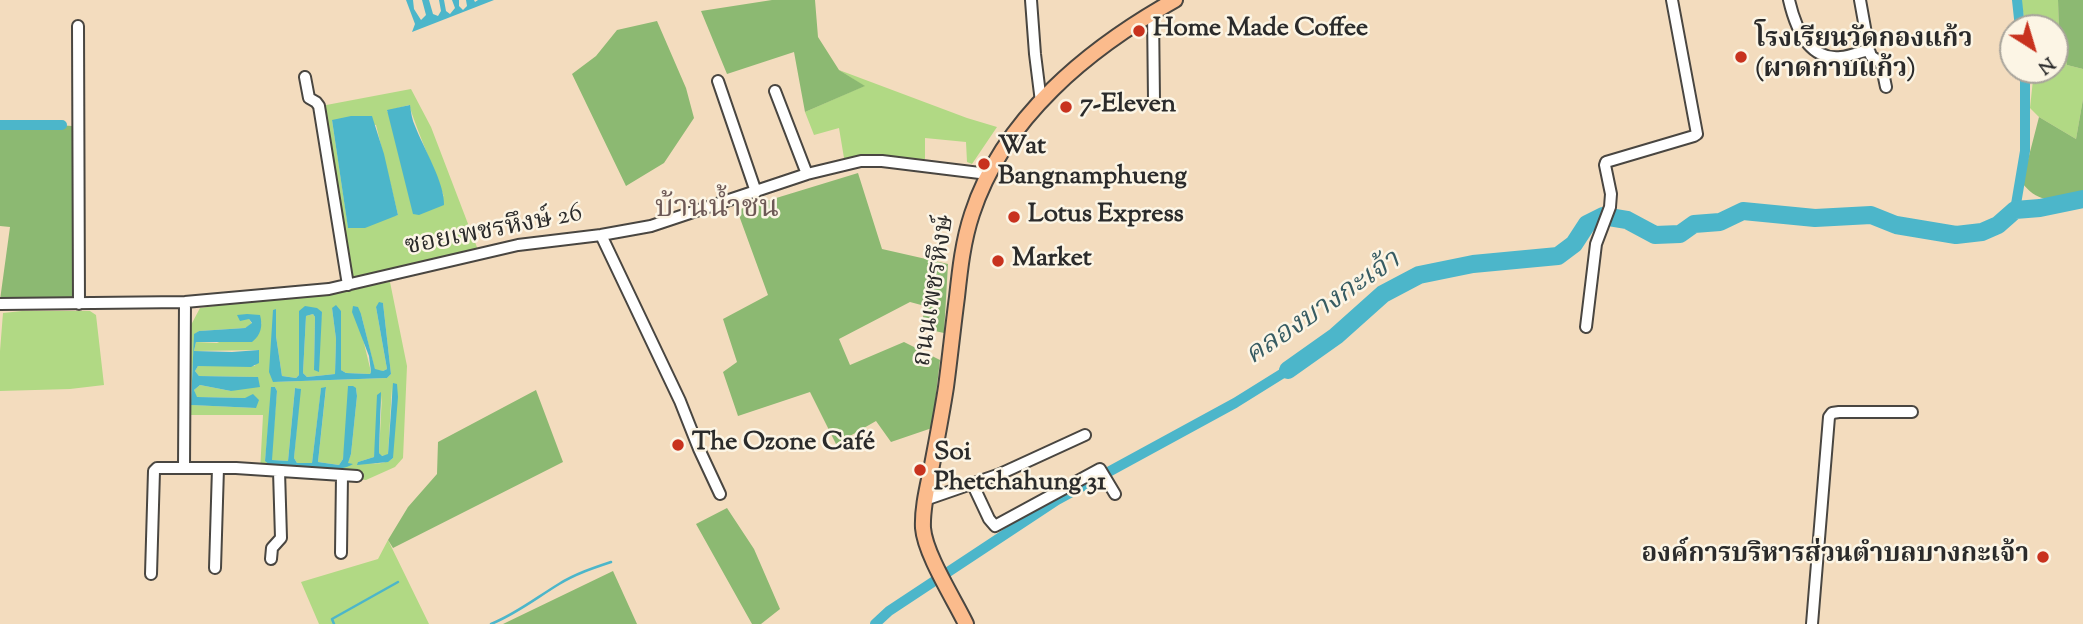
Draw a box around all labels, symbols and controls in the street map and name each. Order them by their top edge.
north arrow [1999,14,2069,84]
place label: Home Made Coffee [1153,15,1368,47]
marker: Home Made Coffee [1131,23,1147,39]
place label: โรงเรียนวัดกองแก้ว (ผาดกาบแก้ว) [1755,26,1973,88]
marker: โรงเรียนวัดกองแก้ว (ผาดกาบแก้ว) [1733,49,1749,65]
text: N [2032,49,2060,80]
place label: 7-Eleven [1080,91,1176,123]
marker: 7-Eleven [1058,99,1074,115]
place label: Wat Bangnamphueng [998,133,1187,194]
marker: Wat Bangnamphueng [976,156,992,172]
district label: บ้านน้ำชน [655,193,779,229]
street label: ซอยเพชรหึงษ์ 26 [403,200,585,264]
place label: Lotus Express [1028,201,1184,233]
marker: Lotus Express [1006,209,1022,225]
street label: ถนนเพชรหึงษ์ [909,213,963,369]
place label: Market [1012,245,1092,277]
water label: คลองบางกะเจ้า [1240,246,1408,374]
marker: Market [990,253,1006,269]
place label: The Ozone Café [692,429,875,461]
marker: The Ozone Café [670,437,686,453]
place label: Soi Phetchahung 31 [934,439,1106,500]
marker: Soi Phetchahung 31 [912,462,928,478]
place label: องค์การบริหารส่วนตำบลบางกะเจ้า [1642,541,2029,573]
marker: องค์การบริหารส่วนตำบลบางกะเจ้า [2035,549,2051,565]

